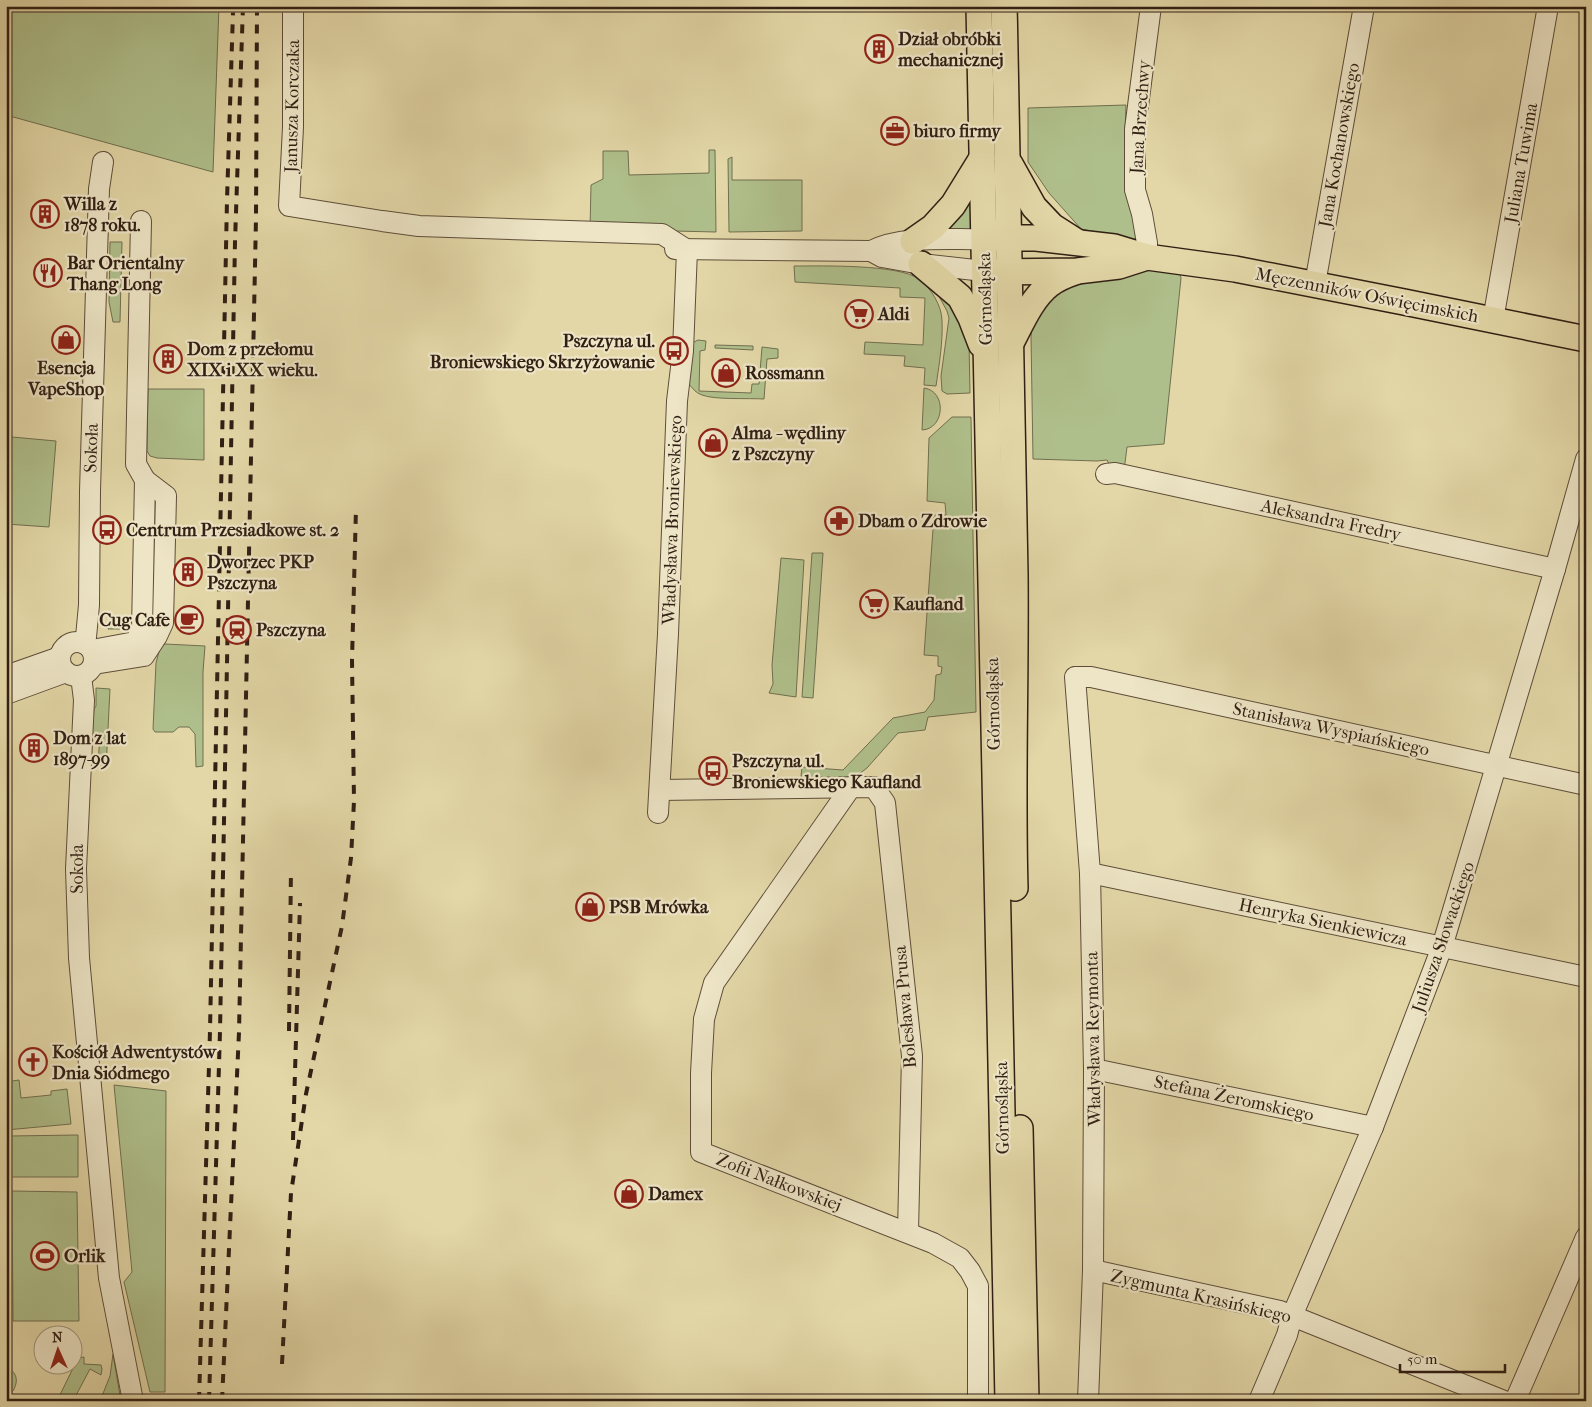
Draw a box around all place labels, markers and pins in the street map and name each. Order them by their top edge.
place label: Dział obróbki mechanicznej [897,29,1004,71]
building icon: Dział obróbki mechanicznej [864,34,894,64]
office icon: biuro firmy [880,116,910,146]
place label: biuro firmy [913,121,1002,142]
place label: Willa z 1878 roku. [63,194,141,236]
building icon: Willa z 1878 roku. [30,199,60,229]
place label: Bar Orientalny Thang Long [66,253,185,295]
restaurant icon: Bar Orientalny Thang Long [33,258,63,288]
supermarket icon: Aldi [844,299,874,329]
place label: Aldi [877,304,910,325]
shop icon: Esencja VapeShop [51,325,81,355]
place label: Pszczyna ul. Broniewskiego Skrzyżowanie [430,331,656,373]
bus stop icon: Pszczyna ul. Broniewskiego Skrzyżowanie [659,336,689,366]
place label: Dom z przełomu XIX i XX wieku. [186,339,318,381]
building icon: Dom z przełomu XIX i XX wieku. [153,344,183,374]
place label: Esencja VapeShop [27,358,104,400]
shop icon: Rossmann [711,358,741,388]
place label: Rossmann [745,363,825,384]
place label: Alma - wędliny z Pszczyny [731,423,847,465]
shop icon: Alma - wędliny z Pszczyny [698,428,728,458]
pharmacy icon: Dbam o Zdrowie [824,506,854,536]
place label: Dbam o Zdrowie [858,511,987,532]
bus stop icon: Centrum Przesiadkowe st. 2 [92,515,122,545]
place label: Centrum Przesiadkowe st. 2 [126,520,339,541]
place label: Dworzec PKP Pszczyna [207,552,314,594]
building icon: Dworzec PKP Pszczyna [173,557,203,587]
supermarket icon: Kaufland [859,589,889,619]
place label: Kaufland [893,594,965,615]
cafe icon: Cug Cafe [174,605,204,635]
place label: Cug Cafe [99,610,170,631]
station icon: Pszczyna [222,615,252,645]
place label: Pszczyna [256,620,326,641]
place label: Dom z lat 1897-99 [53,728,127,770]
building icon: Dom z lat 1897-99 [19,733,49,763]
place label: Pszczyna ul. Broniewskiego Kaufland [732,751,922,793]
bus stop icon: Pszczyna ul. Broniewskiego Kaufland [698,756,728,786]
shop icon: PSB Mrówka [575,892,605,922]
place label: PSB Mrówka [609,897,709,918]
place label: Kościół Adwentystów Dnia Siódmego [52,1042,218,1084]
church icon: Kościół Adwentystów Dnia Siódmego [18,1047,48,1077]
shop icon: Damex [614,1179,644,1209]
place label: Damex [648,1184,704,1205]
sports icon: Orlik [30,1241,60,1271]
place label: Orlik [64,1246,106,1267]

